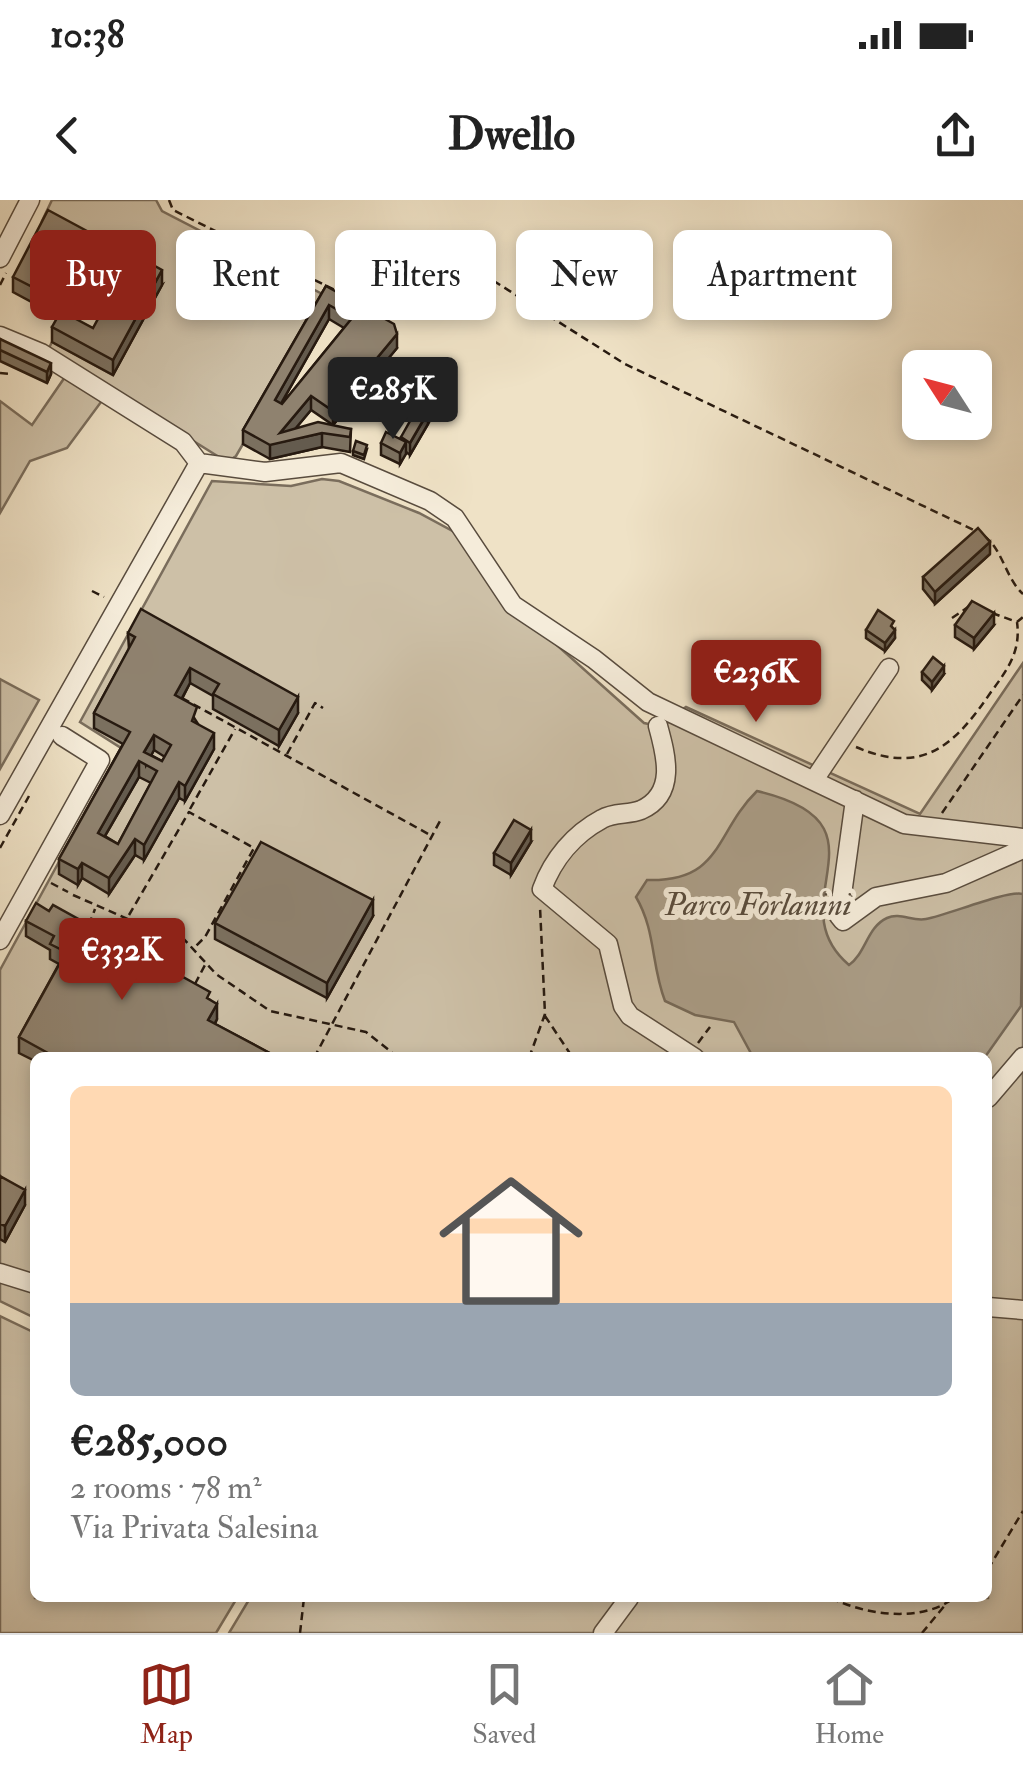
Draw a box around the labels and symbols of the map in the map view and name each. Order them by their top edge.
north arrow [902,350,992,440]
pin: €285K [323,357,463,442]
pin: €236K [686,640,826,725]
park label: Parco Forlanini [663,885,852,925]
pin: €332K [52,918,192,1003]

